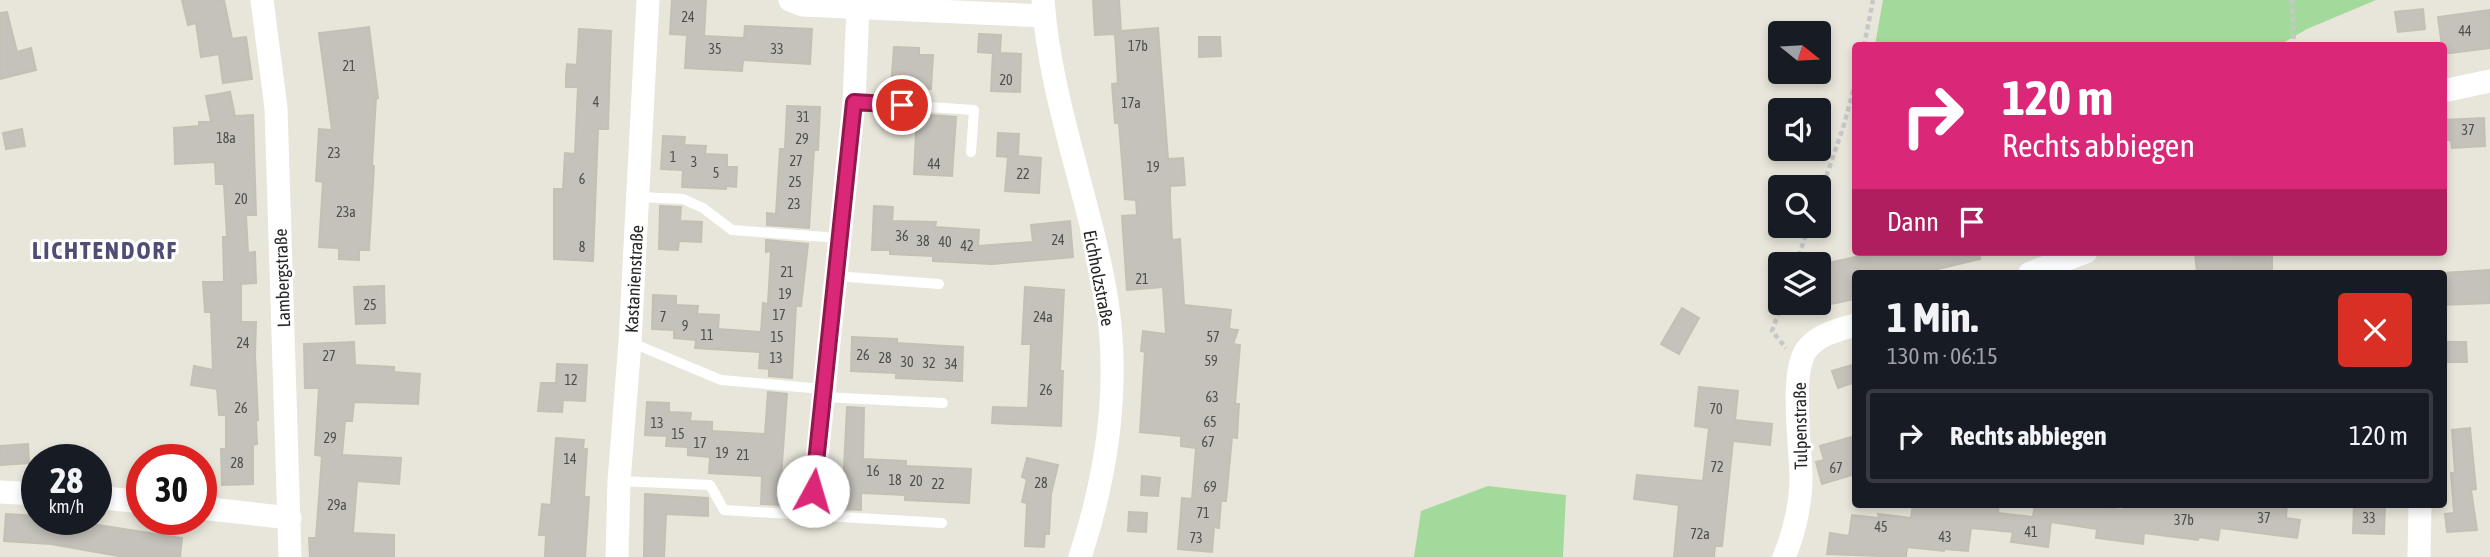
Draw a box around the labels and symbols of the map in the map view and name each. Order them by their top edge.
house number: 24 [681,9,695,25]
north arrow [1768,21,1830,84]
house number: 44 [2458,23,2472,39]
house number: 17b [1128,38,1148,54]
house number: 35 [708,41,722,57]
house number: 33 [770,41,784,57]
house number: 21 [342,58,356,74]
house number: 20 [999,72,1013,88]
pin [872,75,932,135]
house number: 4 [593,94,600,110]
house number: 17a [1121,95,1141,111]
house number: 31 [796,109,810,125]
house number: 37 [2461,122,2475,138]
house number: 18a [216,130,236,146]
house number: 29 [795,131,809,147]
house number: 23 [327,145,341,161]
house number: 1 [670,149,676,165]
house number: 27 [789,153,803,169]
house number: 3 [691,154,697,170]
house number: 44 [927,156,941,172]
house number: 19 [1146,159,1160,175]
house number: 5 [713,165,719,181]
house number: 22 [1016,166,1030,182]
house number: 6 [579,171,586,187]
house number: 25 [788,174,802,190]
house number: 20 [234,191,248,207]
house number: 23 [787,196,801,212]
house number: 23a [336,204,356,220]
street label: Kastanienstraße [621,225,647,333]
street label: Lambergstraße [270,228,294,328]
house number: 36 [895,228,909,244]
street label: Eichholzstraße [1079,228,1119,328]
house number: 24 [1051,232,1065,248]
house number: 38 [916,233,930,249]
house number: 40 [938,234,952,250]
district label: LICHTENDORF [32,237,178,264]
house number: 42 [960,238,974,254]
house number: 8 [579,239,586,255]
house number: 21 [780,264,794,280]
house number: 21 [1135,271,1149,287]
house number: 19 [778,286,792,302]
house number: 25 [363,297,377,313]
house number: 17 [772,307,786,323]
house number: 7 [660,309,666,325]
house number: 24a [1033,309,1053,325]
house number: 9 [682,318,688,334]
house number: 11 [700,327,714,343]
house number: 15 [770,329,784,345]
house number: 57 [1206,329,1220,345]
house number: 24 [236,335,250,351]
house number: 26 [856,347,870,363]
house number: 27 [322,348,336,364]
house number: 13 [769,350,783,366]
house number: 28 [878,350,892,366]
house number: 59 [1204,353,1218,369]
house number: 30 [900,354,914,370]
house number: 32 [922,355,936,371]
house number: 34 [944,356,958,372]
house number: 12 [564,372,578,388]
house number: 26 [1039,382,1053,398]
street label: Tulpenstraße [1789,382,1811,470]
house number: 63 [1205,389,1219,405]
house number: 26 [234,400,248,416]
house number: 70 [1709,401,1723,417]
house number: 65 [1203,414,1217,430]
house number: 13 [650,415,664,431]
house number: 15 [671,426,685,442]
house number: 29 [323,430,337,446]
house number: 67 [1201,434,1215,450]
house number: 17 [693,435,707,451]
speed limit sign: 30 [126,444,217,535]
house number: 19 [715,445,729,461]
house number: 21 [736,447,750,463]
house number: 14 [563,451,577,467]
position arrow [776,454,850,528]
house number: 28 [230,455,244,471]
house number: 72 [1710,459,1724,475]
house number: 67 [1829,460,1843,476]
house number: 16 [866,463,880,479]
house number: 18 [888,472,902,488]
house number: 20 [909,473,923,489]
house number: 28 [1034,475,1048,491]
house number: 22 [931,476,945,492]
house number: 69 [1203,479,1217,495]
house number: 29a [327,497,347,513]
house number: 71 [1196,505,1210,521]
house number: 37 [2257,510,2271,526]
house number: 33 [2362,510,2376,526]
house number: 37b [2174,512,2194,528]
house number: 45 [1874,519,1888,535]
house number: 41 [2024,524,2038,540]
house number: 72a [1690,526,1710,542]
house number: 43 [1938,529,1952,545]
house number: 73 [1189,530,1203,546]

